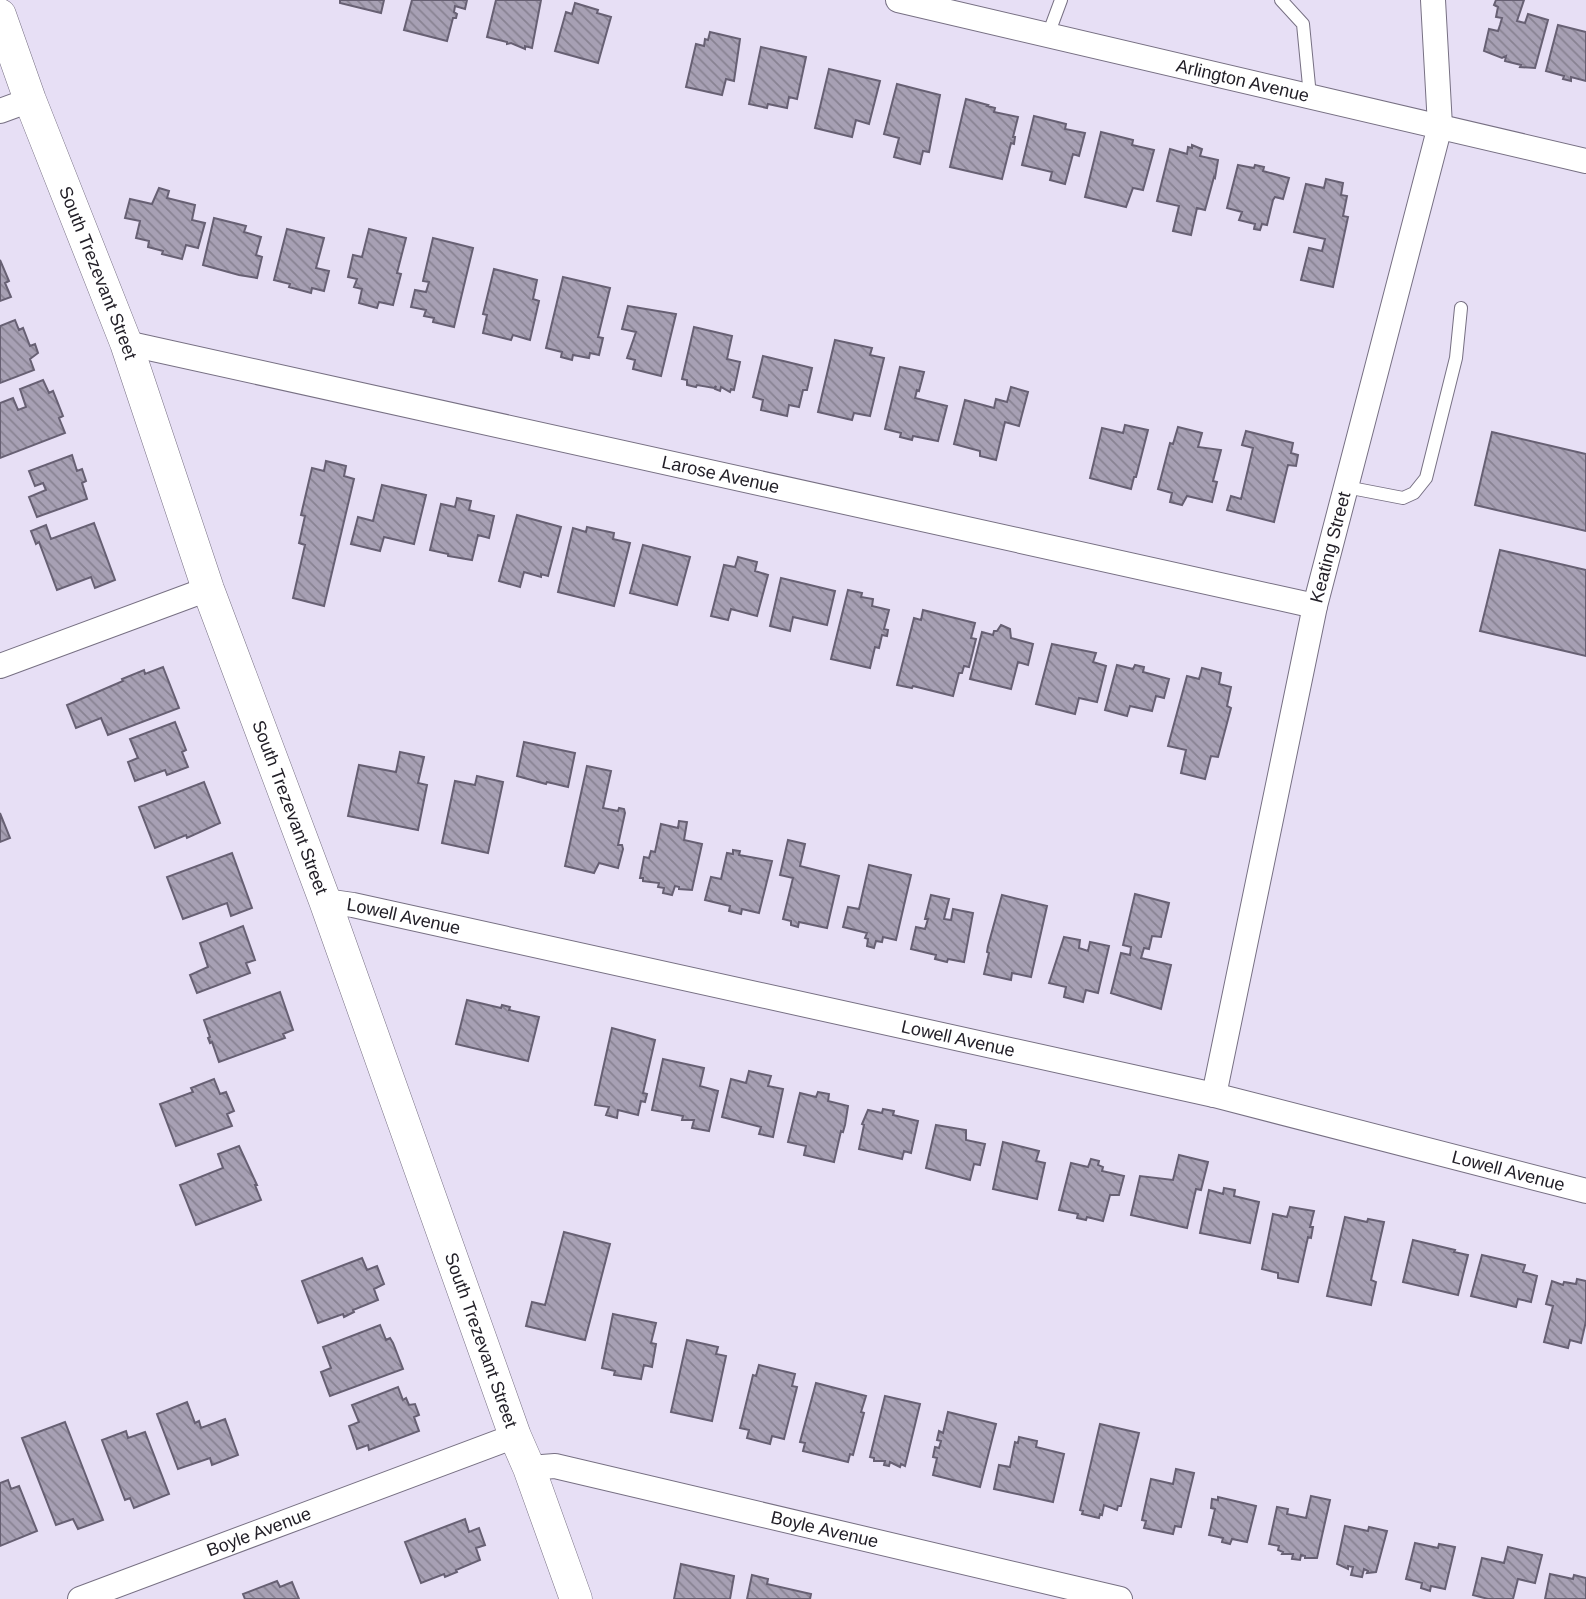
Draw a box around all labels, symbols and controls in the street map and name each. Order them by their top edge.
street label: Arlington Avenue [1174,55,1311,106]
street label: South Trezevant Street [55,183,141,362]
street label: Larose Avenue [660,452,781,497]
street label: Keating Street [1306,490,1354,605]
street label: South Trezevant Street [248,718,332,897]
street label: Lowell Avenue [345,894,462,938]
street label: Lowell Avenue [899,1016,1017,1061]
street label: Lowell Avenue [1450,1147,1567,1195]
street label: South Trezevant Street [441,1250,521,1430]
street label: Boyle Avenue [204,1503,314,1561]
street label: Boyle Avenue [769,1507,880,1552]

